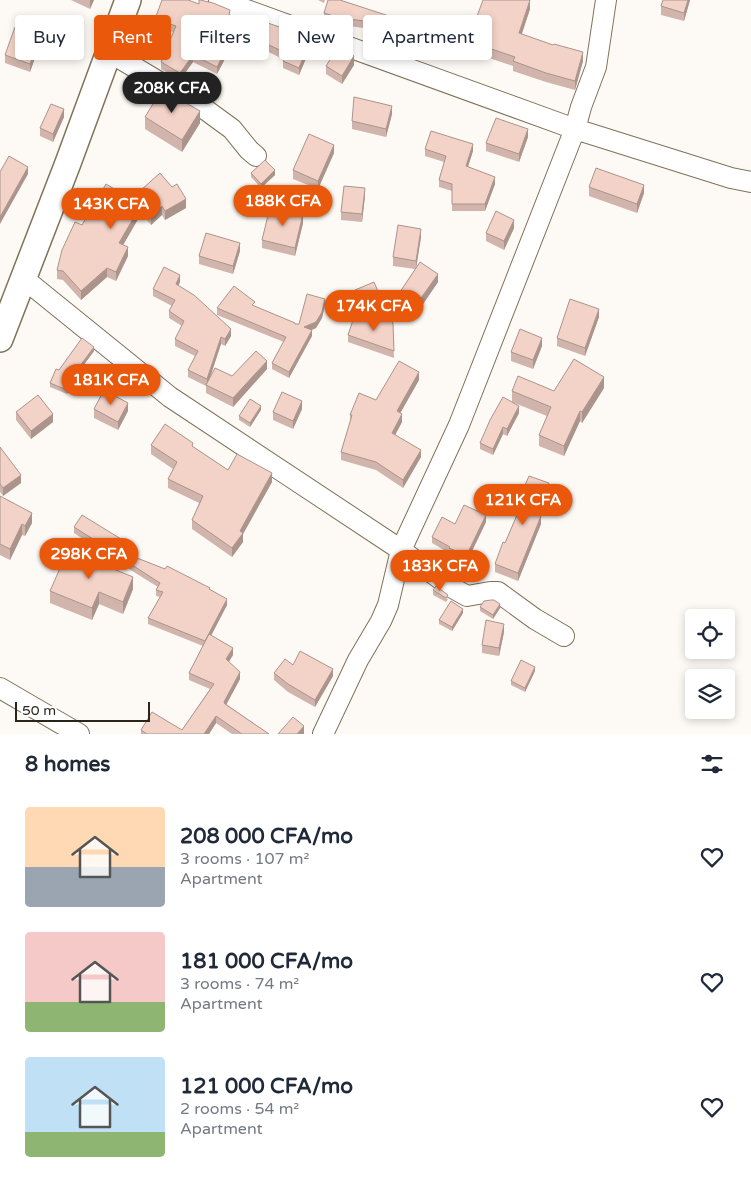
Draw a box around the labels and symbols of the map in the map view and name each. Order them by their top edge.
pin: 208K CFA [120,72,224,114]
pin: 188K CFA [231,184,335,227]
pin: 143K CFA [59,188,163,230]
pin: 174K CFA [322,290,426,332]
pin: 181K CFA [59,364,163,406]
pin: 121K CFA [471,484,575,526]
pin: 298K CFA [37,538,141,580]
pin: 183K CFA [388,550,492,592]
scale bar [15,699,150,722]

